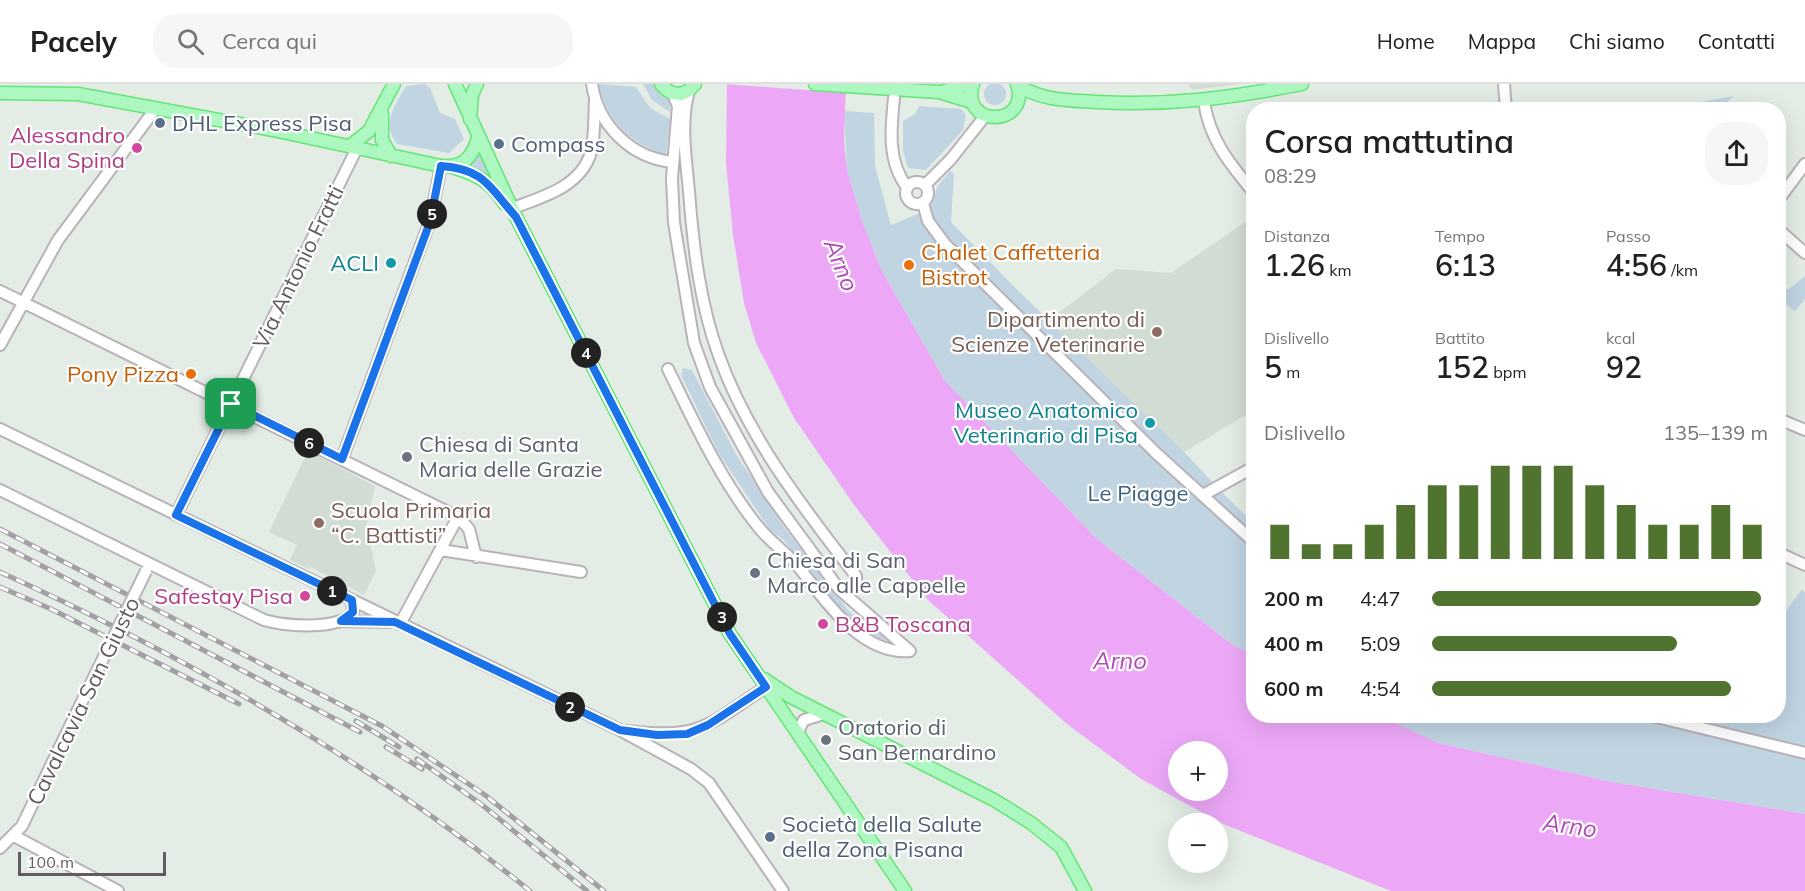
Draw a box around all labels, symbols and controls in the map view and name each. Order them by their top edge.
search box [153,14,573,68]
text: Pacely [30,24,117,59]
icon: search [174,25,207,58]
text: Cerca qui [222,27,317,55]
text: Home [1377,28,1435,54]
text: Mappa [1468,28,1536,54]
text: Chi siamo [1569,28,1665,54]
text: Contatti [1698,28,1775,54]
place label: DHL Express Pisa [172,109,352,137]
marker: DHL Express Pisa [153,116,167,130]
text: Corsa mattutina [1264,120,1514,161]
place label: Alessandro Della Spina [9,121,125,174]
button: share [1705,122,1768,185]
place label: Compass [511,130,605,158]
marker: Compass [492,137,506,151]
marker: Alessandro Della Spina [130,141,144,155]
text: 08:29 [1264,163,1317,188]
street label: Via Antonio Fratti [246,181,350,353]
pin: 5 [417,199,447,229]
text: 5 [427,204,437,224]
text: Distanza [1264,226,1330,246]
text: Tempo [1435,226,1485,246]
text: Passo [1606,226,1651,246]
water label: Arno [818,233,866,295]
place label: Chalet Caffetteria Bistrot [921,238,1100,291]
text: 1.26 [1264,246,1325,284]
text: 6:13 [1435,246,1496,284]
text: 4:56 [1606,246,1667,284]
place label: ACLI [330,249,379,277]
marker: ACLI [384,256,398,270]
marker: Chalet Caffetteria Bistrot [902,258,916,272]
text: km [1325,260,1352,280]
text: /km [1667,260,1698,280]
place label: Dipartimento di Scienze Veterinarie [951,305,1145,358]
marker: Dipartimento di Scienze Veterinarie [1150,325,1164,339]
text: Dislivello [1264,328,1329,348]
text: Battito [1435,328,1485,348]
text: kcal [1606,328,1635,348]
pin: 4 [571,338,601,368]
text: 4 [581,343,591,363]
text: 5 [1264,348,1282,386]
text: 152 [1435,348,1489,386]
text: 92 [1606,348,1642,386]
place label: Pony Pizza [67,360,179,388]
text: m [1282,362,1300,382]
text: bpm [1489,362,1526,382]
marker: Pony Pizza [184,367,198,381]
pin [205,378,256,429]
icon: arrive [214,387,247,420]
place label: Museo Anatomico Veterinario di Pisa [954,396,1138,449]
marker: Museo Anatomico Veterinario di Pisa [1143,416,1157,430]
text: Dislivello [1264,420,1345,445]
text: 135–139 m [1663,420,1768,445]
pin: 6 [294,428,324,458]
place label: Chiesa di Santa Maria delle Grazie [419,430,602,483]
text: 6 [304,433,314,453]
marker: Chiesa di Santa Maria delle Grazie [400,450,414,464]
park label: Le Piagge [1088,479,1188,507]
place label: Scuola Primaria “C. Battisti” [331,496,491,549]
marker: Scuola Primaria “C. Battisti” [312,516,326,530]
place label: Chiesa di San Marco alle Cappelle [767,546,966,599]
marker: Chiesa di San Marco alle Cappelle [748,566,762,580]
pin: 1 [317,576,347,606]
text: 1 [327,581,337,601]
place label: Safestay Pisa [154,582,293,610]
text: 200 m [1264,586,1323,611]
text: 4:47 [1360,586,1401,611]
marker: Safestay Pisa [298,589,312,603]
street label: Cavalcavia San Giusto [20,592,146,810]
pin: 3 [707,602,737,632]
text: 3 [717,607,727,627]
place label: B&B Toscana [835,610,971,638]
marker: B&B Toscana [816,617,830,631]
text: 400 m [1264,631,1323,656]
text: 5:09 [1360,631,1401,656]
water label: Arno [1092,645,1147,675]
text: 600 m [1264,676,1323,701]
text: 4:54 [1360,676,1401,701]
pin: 2 [555,692,585,722]
text: 2 [565,697,575,717]
place label: Oratorio di San Bernardino [838,713,996,766]
marker: Oratorio di San Bernardino [819,733,833,747]
map controls [1168,741,1228,873]
button: + [1168,741,1228,801]
water label: Arno [1540,806,1599,844]
place label: Società della Salute della Zona Pisana [782,810,982,863]
button: − [1168,813,1228,873]
marker: Società della Salute della Zona Pisana [763,830,777,844]
scale bar [18,849,166,876]
text: 100 m [27,852,74,872]

